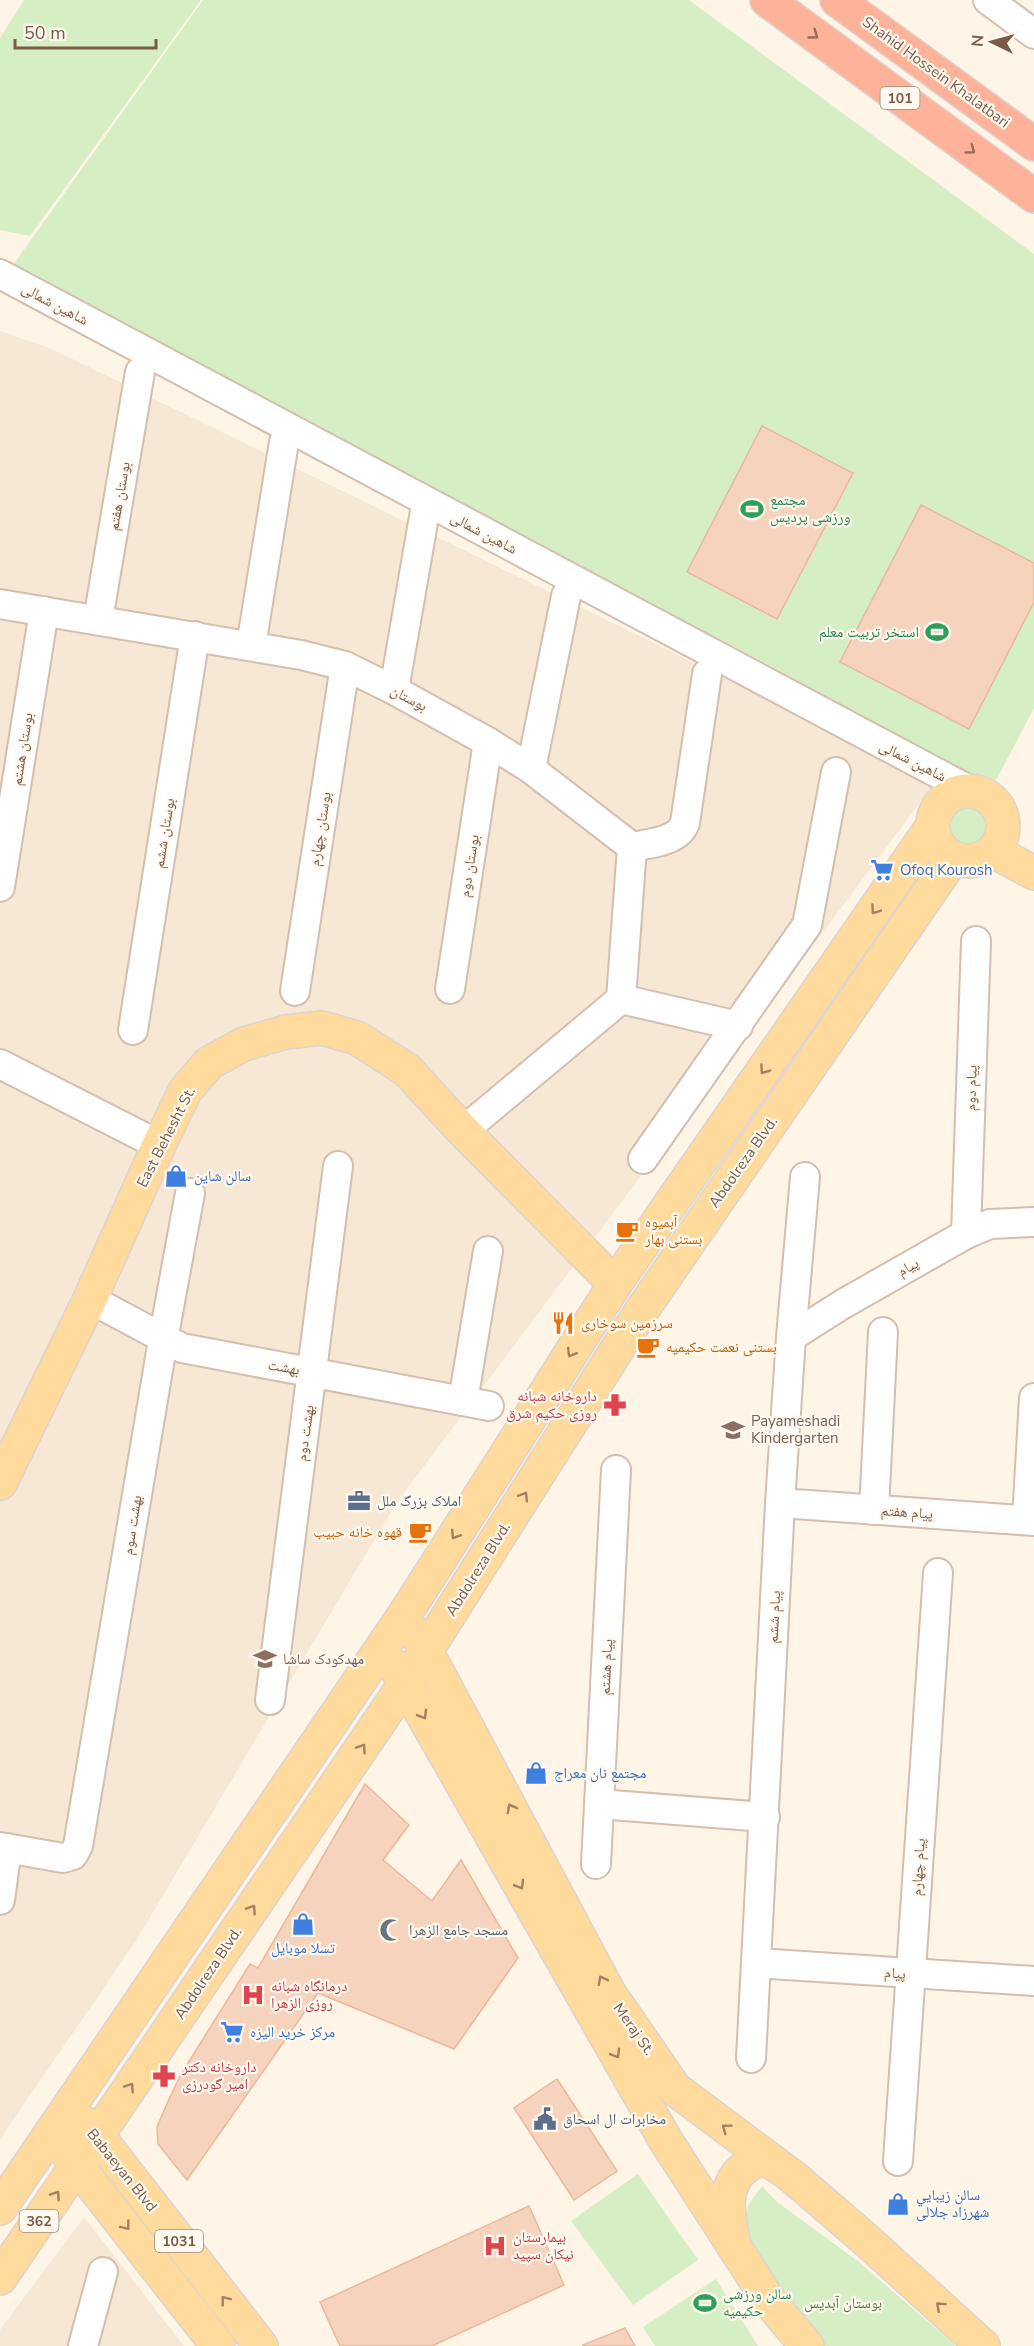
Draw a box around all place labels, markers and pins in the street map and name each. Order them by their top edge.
place label: مجتمع ورزشی پردیس [770,490,850,527]
sports icon: مجتمع ورزشی پردیس [739,496,765,522]
sports icon: استخر تربیت معلم [924,619,950,645]
place label: استخر تربیت معلم [819,622,919,642]
supermarket icon: Ofoq Kourosh [869,857,895,883]
place label: Ofoq Kourosh [900,860,993,880]
shop icon: سالن شاین [163,1163,189,1189]
place label: سالن شاین [194,1166,251,1186]
place label: آبمیوه بستنی بهار [644,1212,702,1249]
cafe icon: آبمیوه بستنی بهار [614,1218,640,1244]
restaurant icon: سرزمین سوخاری [550,1310,576,1336]
place label: سرزمین سوخاری [581,1313,673,1333]
cafe icon: بستنی نعمت حکیمیه [635,1334,661,1360]
place label: بستنی نعمت حکیمیه [666,1337,777,1357]
place label: داروخانه شبانه روزی حکیم شرق [506,1386,597,1423]
pharmacy icon: داروخانه شبانه روزی حکیم شرق [602,1392,628,1418]
place label: Payameshadi Kindergarten [751,1411,840,1448]
school or university icon: Payameshadi Kindergarten [720,1417,746,1443]
office icon: املاک بزرگ ملل [346,1488,372,1514]
place label: املاک بزرگ ملل [377,1491,461,1511]
cafe icon: قهوه خانه حبیب [407,1519,433,1545]
place label: قهوه خانه حبیب [313,1522,402,1542]
school or university icon: مهدکودک ساشا [252,1646,278,1672]
place label: مهدکودک ساشا [283,1649,364,1669]
shop icon: مجتمع نان معراج [523,1760,549,1786]
place label: مجتمع نان معراج [554,1763,646,1783]
shop icon: تسلا موبایل [290,1911,316,1937]
mosque icon: مسجد جامع الزهرا [378,1917,404,1943]
place label: مسجد جامع الزهرا [409,1920,508,1940]
place label: تسلا موبایل [271,1938,336,1958]
place label: درمانگاه شبانه روزی الزهرا [271,1976,347,2013]
hospital icon: درمانگاه شبانه روزی الزهرا [240,1982,266,2008]
supermarket icon: مرکز خرید الیزه [219,2019,245,2045]
place label: مرکز خرید الیزه [250,2022,335,2042]
place label: داروخانه دکتر امیر گودرزی [181,2057,257,2094]
pharmacy icon: داروخانه دکتر امیر گودرزی [151,2063,177,2089]
public building icon: مخابرات ال اسحاق [532,2106,558,2132]
place label: مخابرات ال اسحاق [563,2109,666,2129]
place label: سالن زيبايي شهرزاد جلالى [916,2185,989,2222]
shop icon: سالن زيبايي شهرزاد جلالى [885,2191,911,2217]
place label: بیمارستان نیکان سپید [513,2227,574,2264]
hospital icon: بیمارستان نیکان سپید [482,2233,508,2259]
place label: سالن ورزشی حکیمیه [723,2284,791,2321]
sports icon: سالن ورزشی حکیمیه [692,2290,718,2316]

